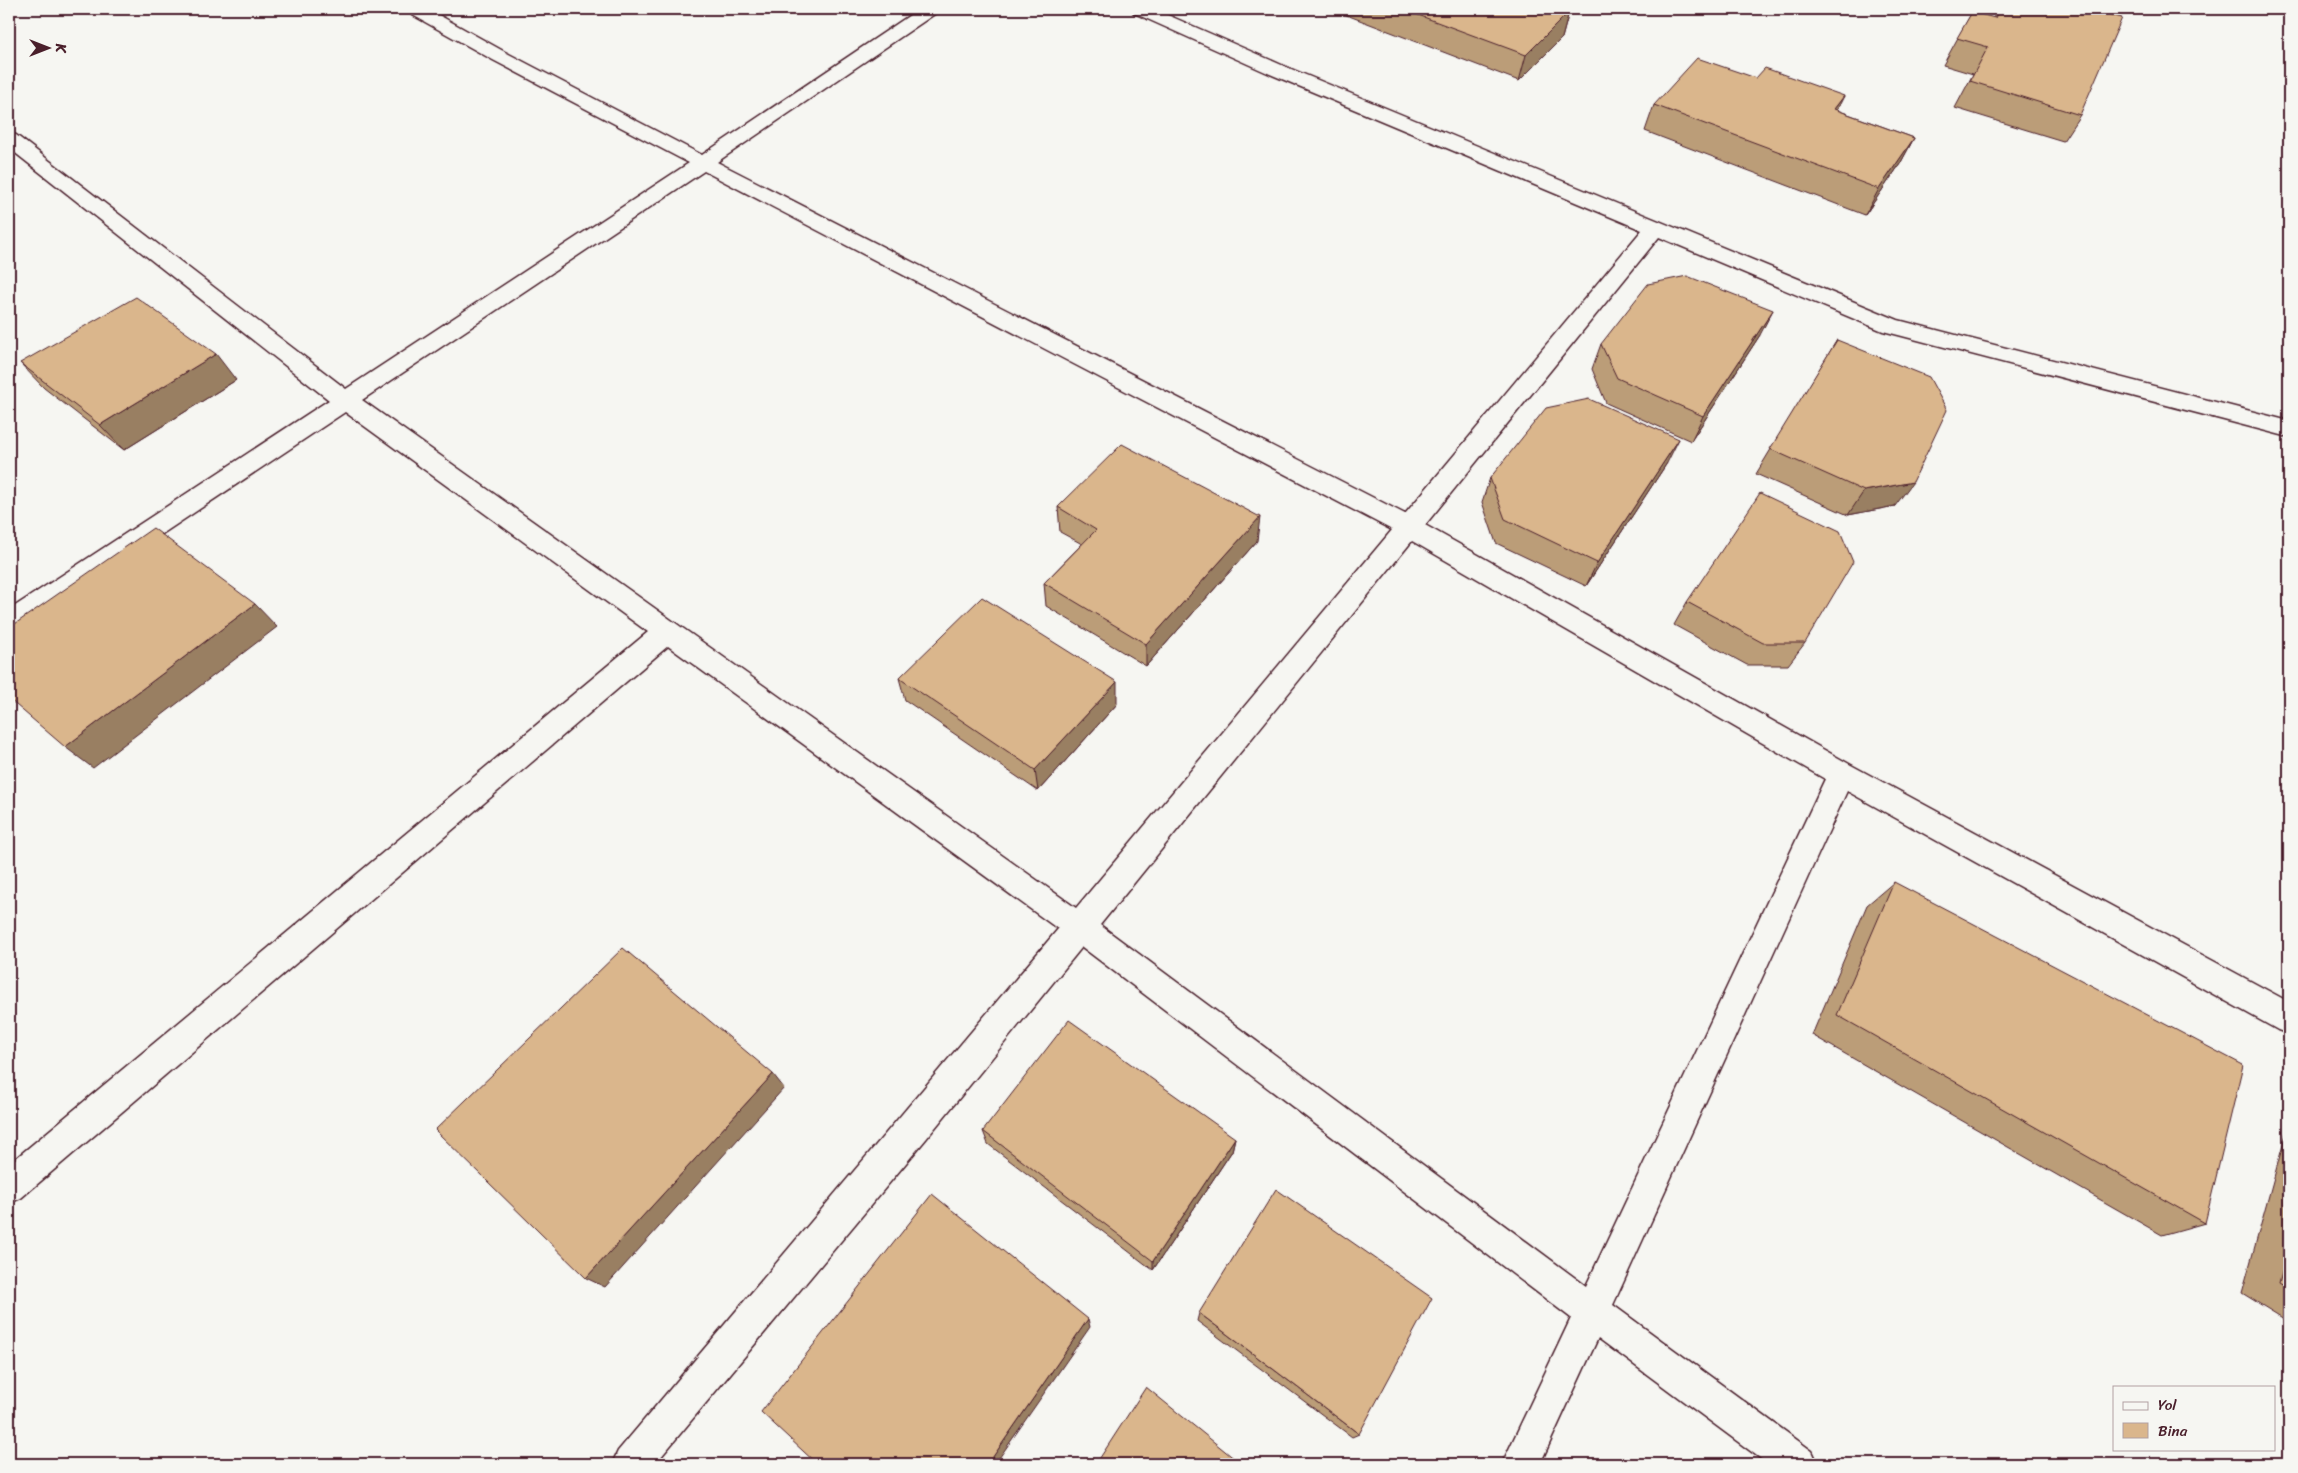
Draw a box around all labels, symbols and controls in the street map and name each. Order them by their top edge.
north arrow [22,22,72,72]
text: K [48,43,73,54]
legend [2113,1386,2276,1450]
text: Yol [2158,1392,2177,1418]
text: Bina [2158,1418,2188,1444]

